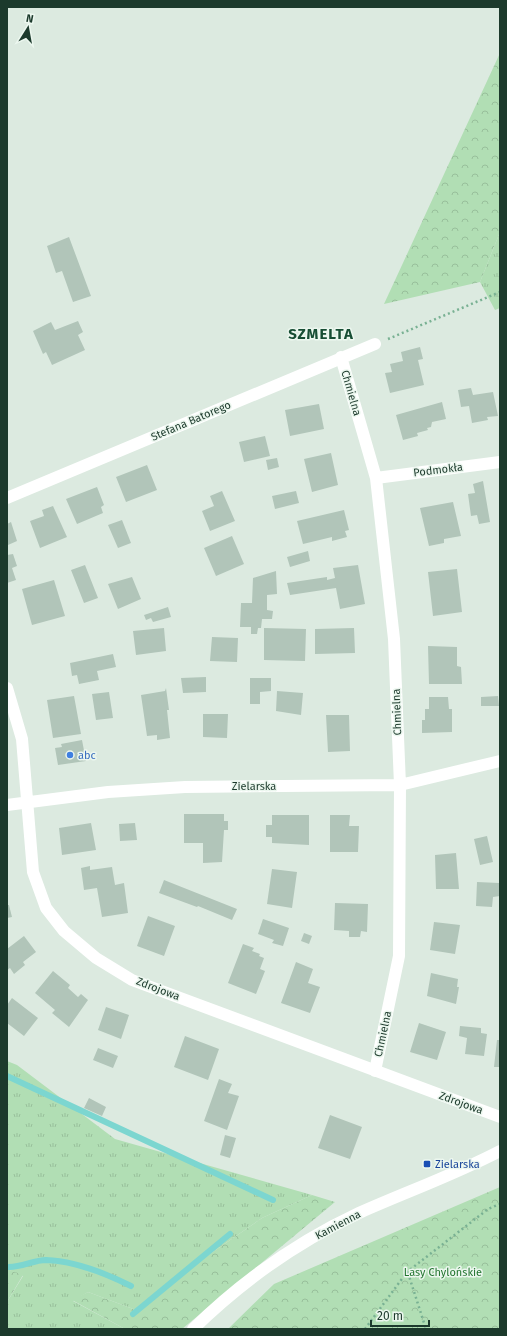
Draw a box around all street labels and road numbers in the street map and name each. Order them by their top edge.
street label: Chmielna [338,369,364,417]
street label: Stefana Batorego [149,398,233,444]
street label: Podmokła [413,461,463,479]
street label: Chmielna [390,688,404,736]
street label: Zielarska [232,780,276,793]
street label: Zdrojowa [134,975,182,1003]
street label: Chmielna [372,1010,394,1058]
street label: Zdrojowa [437,1089,485,1117]
street label: Kamienna [313,1208,363,1242]

